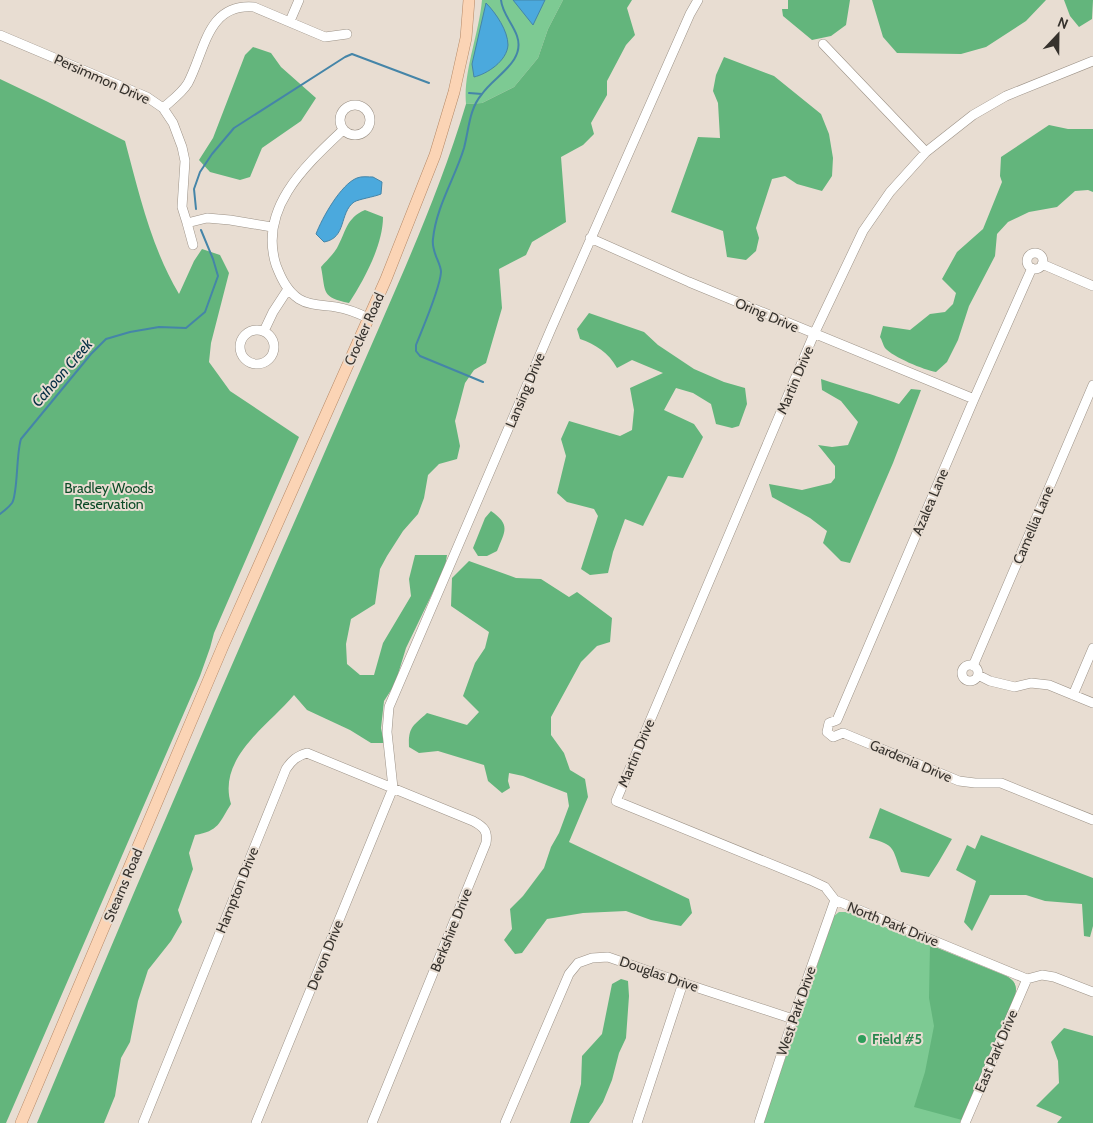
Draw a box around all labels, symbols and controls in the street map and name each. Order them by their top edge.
north arrow [1033,10,1083,60]
text: N [1055,13,1071,33]
street label: Persimmon Drive [51,50,153,108]
street label: Crocker Road [340,290,388,368]
street label: Oring Drive [732,294,802,336]
water label: Cahoon Creek [28,335,97,410]
street label: Martin Drive [773,343,817,417]
street label: Lansing Drive [501,350,549,430]
street label: Azalea Lane [908,466,952,538]
park label: Bradley Woods Reservation [64,479,154,513]
street label: Camellia Lane [1009,483,1057,567]
street label: Martin Drive [614,716,658,790]
street label: Gardenia Drive [867,736,955,786]
street label: Hampton Drive [212,844,262,936]
street label: Stearns Road [99,846,147,924]
street label: Berkshire Drive [426,886,476,974]
street label: North Park Drive [845,897,941,951]
street label: Devon Drive [303,917,347,993]
street label: Douglas Drive [617,952,701,996]
street label: West Park Drive [772,964,820,1058]
street label: East Park Drive [971,1007,1021,1095]
place label: Field #5 [872,1030,922,1048]
marker: Field #5 [856,1033,868,1045]

